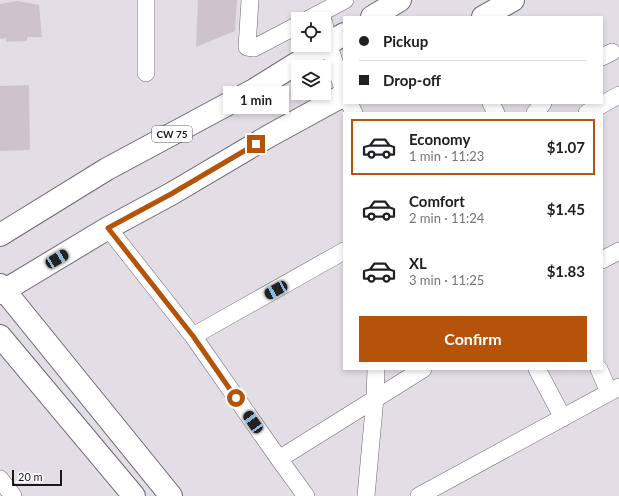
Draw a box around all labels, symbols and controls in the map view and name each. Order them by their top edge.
map controls [291,12,331,100]
button: locate [291,12,331,52]
text: Pickup [383,32,428,50]
button: layers [291,60,331,100]
text: Drop-off [383,71,441,89]
callout: 1 min [223,86,289,114]
text: 1 min [240,92,272,108]
road number: CW 75 [152,126,192,142]
icon: car [361,129,397,165]
text: Economy [409,130,470,148]
route end [247,135,265,153]
text: $1.07 [547,138,585,156]
text: 1 min · 11:23 [409,148,484,164]
icon: car [361,191,397,227]
text: Comfort [409,192,465,210]
text: $1.45 [547,200,585,218]
text: 2 min · 11:24 [409,210,484,226]
car [44,248,70,270]
icon: car [361,253,397,289]
text: XL [409,254,427,272]
text: $1.83 [547,262,585,280]
text: 3 min · 11:25 [409,272,484,288]
car [263,279,289,301]
button: Confirm [359,316,587,362]
route start [227,389,245,407]
car [241,409,265,435]
scale bar [12,468,62,487]
text: 20 m [18,470,43,483]

